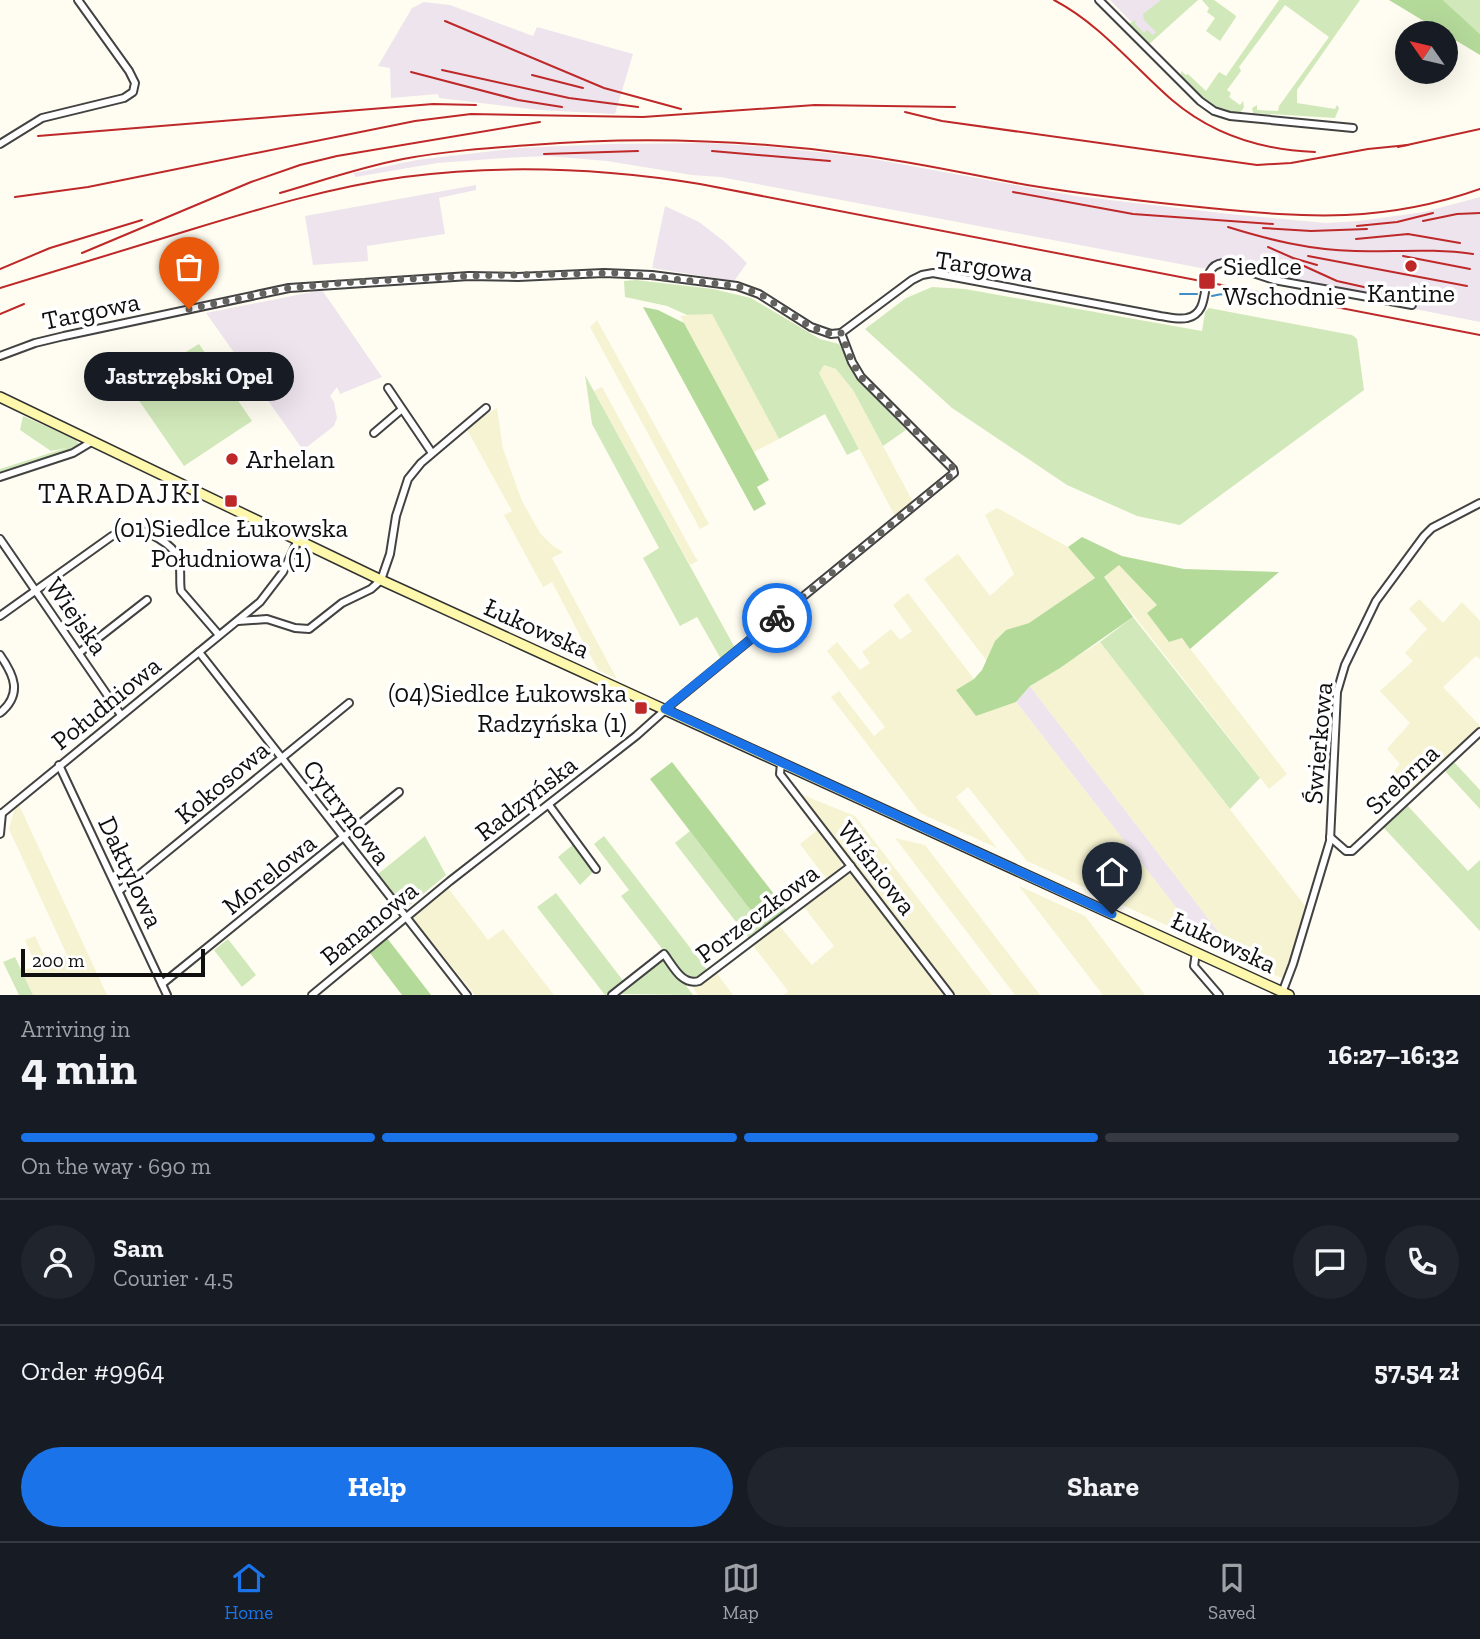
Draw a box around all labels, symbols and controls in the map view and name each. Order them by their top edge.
north arrow [1395,21,1458,84]
map controls [1395,21,1458,84]
pin [159,237,219,309]
street label: Targowa [933,243,1036,289]
icon: bag [170,248,208,286]
place label: Siedlce Wschodnie [1223,250,1346,312]
marker: Kantine [1403,258,1419,274]
marker: Siedlce Wschodnie [1197,271,1217,291]
place label: Kantine [1367,277,1455,309]
street label: Targowa [39,285,143,337]
callout: Jastrzębski Opel [84,351,294,400]
text: Jastrzębski Opel [105,362,273,390]
place label: Arhelan [246,443,335,475]
marker: Arhelan [224,451,240,467]
district label: TARADAJKI [38,477,202,510]
marker: (01)Siedlce Łukowska Południowa (1) [223,493,239,509]
place label: (01)Siedlce Łukowska Południowa (1) [114,512,349,574]
street label: Wiejska [39,571,115,661]
courier [742,583,812,653]
street label: Łukowska [479,591,595,666]
icon: bike [758,599,796,637]
street label: Południowa [45,649,167,757]
place label: (04)Siedlce Łukowska Radzyńska (1) [388,677,627,739]
street label: Świerkowa [1297,680,1339,805]
marker: (04)Siedlce Łukowska Radzyńska (1) [633,700,649,716]
street label: Kokosowa [168,733,276,831]
street label: Srebrna [1358,737,1446,821]
street label: Radzyńska [469,748,584,848]
street label: Cytrynowa [296,753,398,871]
street label: Daktylowa [91,811,171,933]
street label: Wiśniowa [830,815,924,922]
street label: Morelowa [216,826,323,921]
pin [1082,842,1142,914]
icon: home [1093,853,1131,891]
street label: Porzeczkowa [689,856,825,970]
street label: Bananowa [314,874,425,972]
street label: Łukowska [1167,904,1282,980]
scale bar [21,946,205,978]
text: 200 m [32,949,84,972]
text: Arriving in [21,1015,130,1043]
text: 16:27–16:32 [1328,1039,1459,1071]
text: 4 min [21,1041,137,1096]
text: On the way · 690 m [21,1152,211,1180]
button: person [21,1225,95,1299]
button: chat [1293,1225,1367,1299]
button: phone [1385,1225,1459,1299]
text: Sam [113,1232,163,1264]
text: Courier · 4.5 [113,1264,233,1292]
text: Order #9964 [21,1355,165,1387]
text: 57.54 zł [1374,1355,1459,1387]
button: Help [21,1447,733,1527]
button: Share [747,1447,1459,1527]
tab: Home [224,1559,273,1624]
tab: Map [722,1559,760,1624]
tab: Saved [1208,1559,1256,1624]

